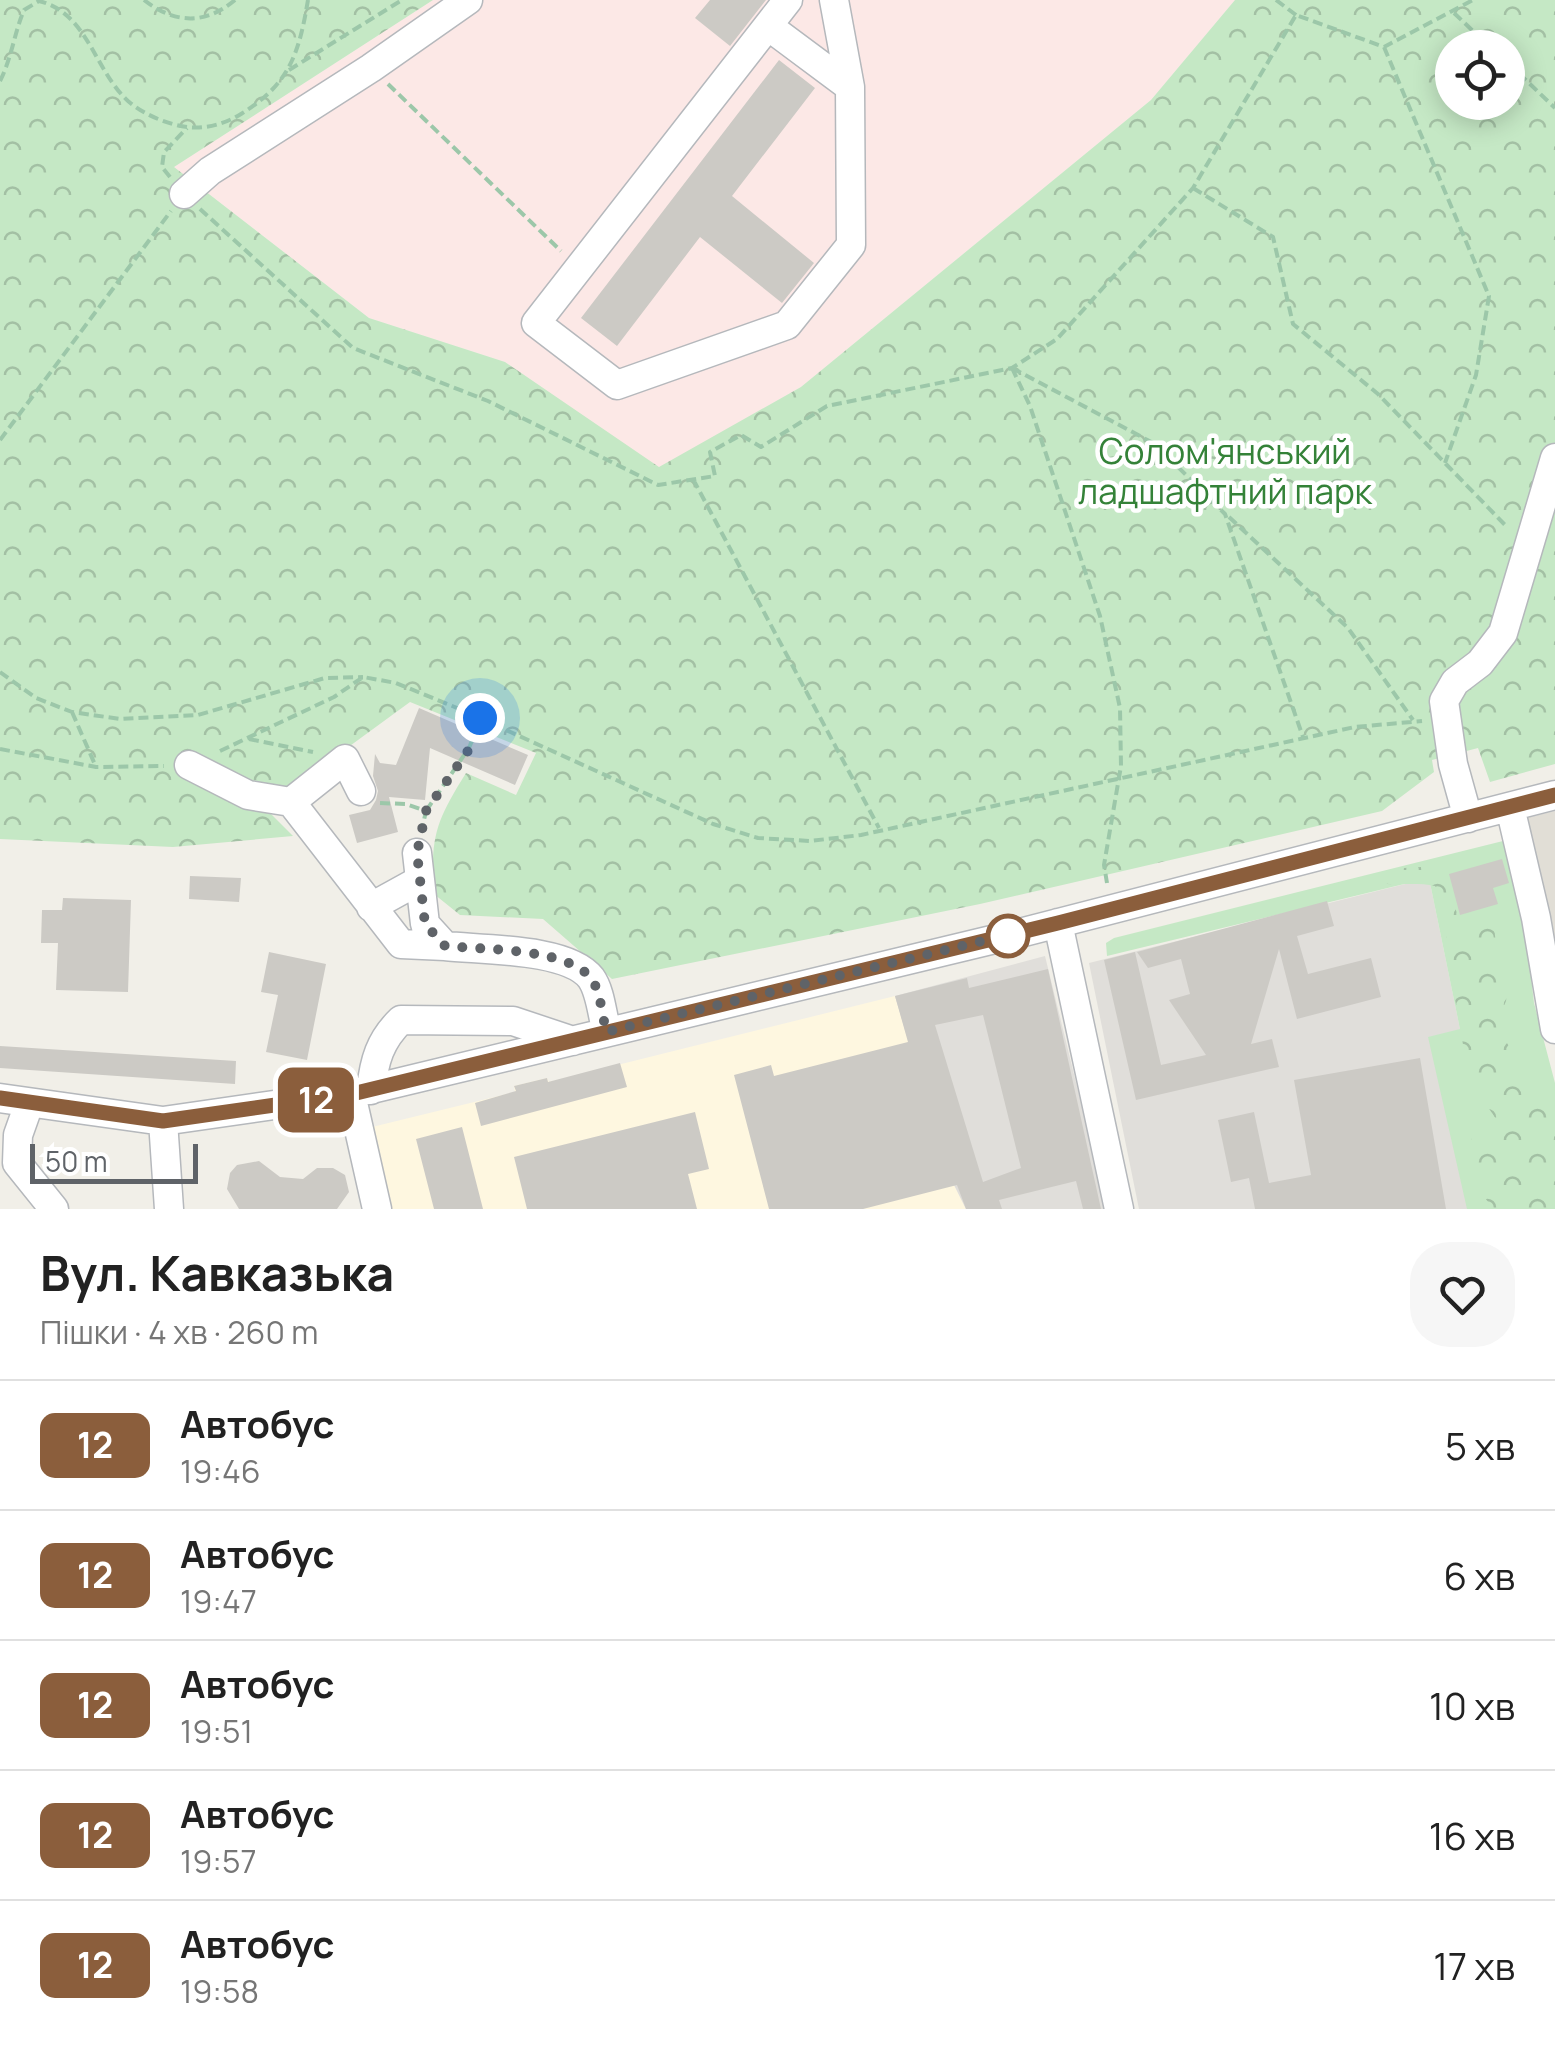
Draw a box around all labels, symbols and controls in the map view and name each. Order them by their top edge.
map controls [1435,30,1525,120]
button: locate [1435,30,1525,120]
park label: Солом'янський ладшафтний парк [1078,427,1374,515]
your location [455,693,505,743]
unlabelled marker [987,915,1029,957]
line badge: 12 [271,1068,361,1132]
text: 12 [298,1076,334,1124]
scale bar [30,1139,198,1184]
text: 50 m [45,1142,108,1180]
text: Вул. Кавказька [40,1240,394,1305]
button: heart [1410,1242,1515,1347]
text: Пішки · 4 хв · 260 m [40,1310,318,1354]
text: Автобус [180,1397,334,1449]
text: 5 хв [1445,1419,1515,1471]
text: 12 [77,1421,113,1469]
text: 19:46 [180,1449,261,1493]
text: Автобус [180,1527,334,1579]
text: 6 хв [1443,1549,1515,1601]
text: 12 [77,1551,113,1599]
text: 19:47 [180,1579,257,1623]
text: Автобус [180,1657,334,1709]
text: 10 хв [1429,1679,1515,1731]
text: 12 [77,1681,113,1729]
text: 19:51 [180,1709,253,1753]
text: Автобус [180,1787,334,1839]
text: 16 хв [1429,1809,1515,1861]
text: 12 [77,1811,113,1859]
text: 19:57 [180,1839,256,1883]
text: Автобус [180,1917,334,1969]
text: 17 хв [1433,1939,1515,1991]
text: 12 [77,1941,113,1989]
text: 19:58 [180,1969,259,2013]

